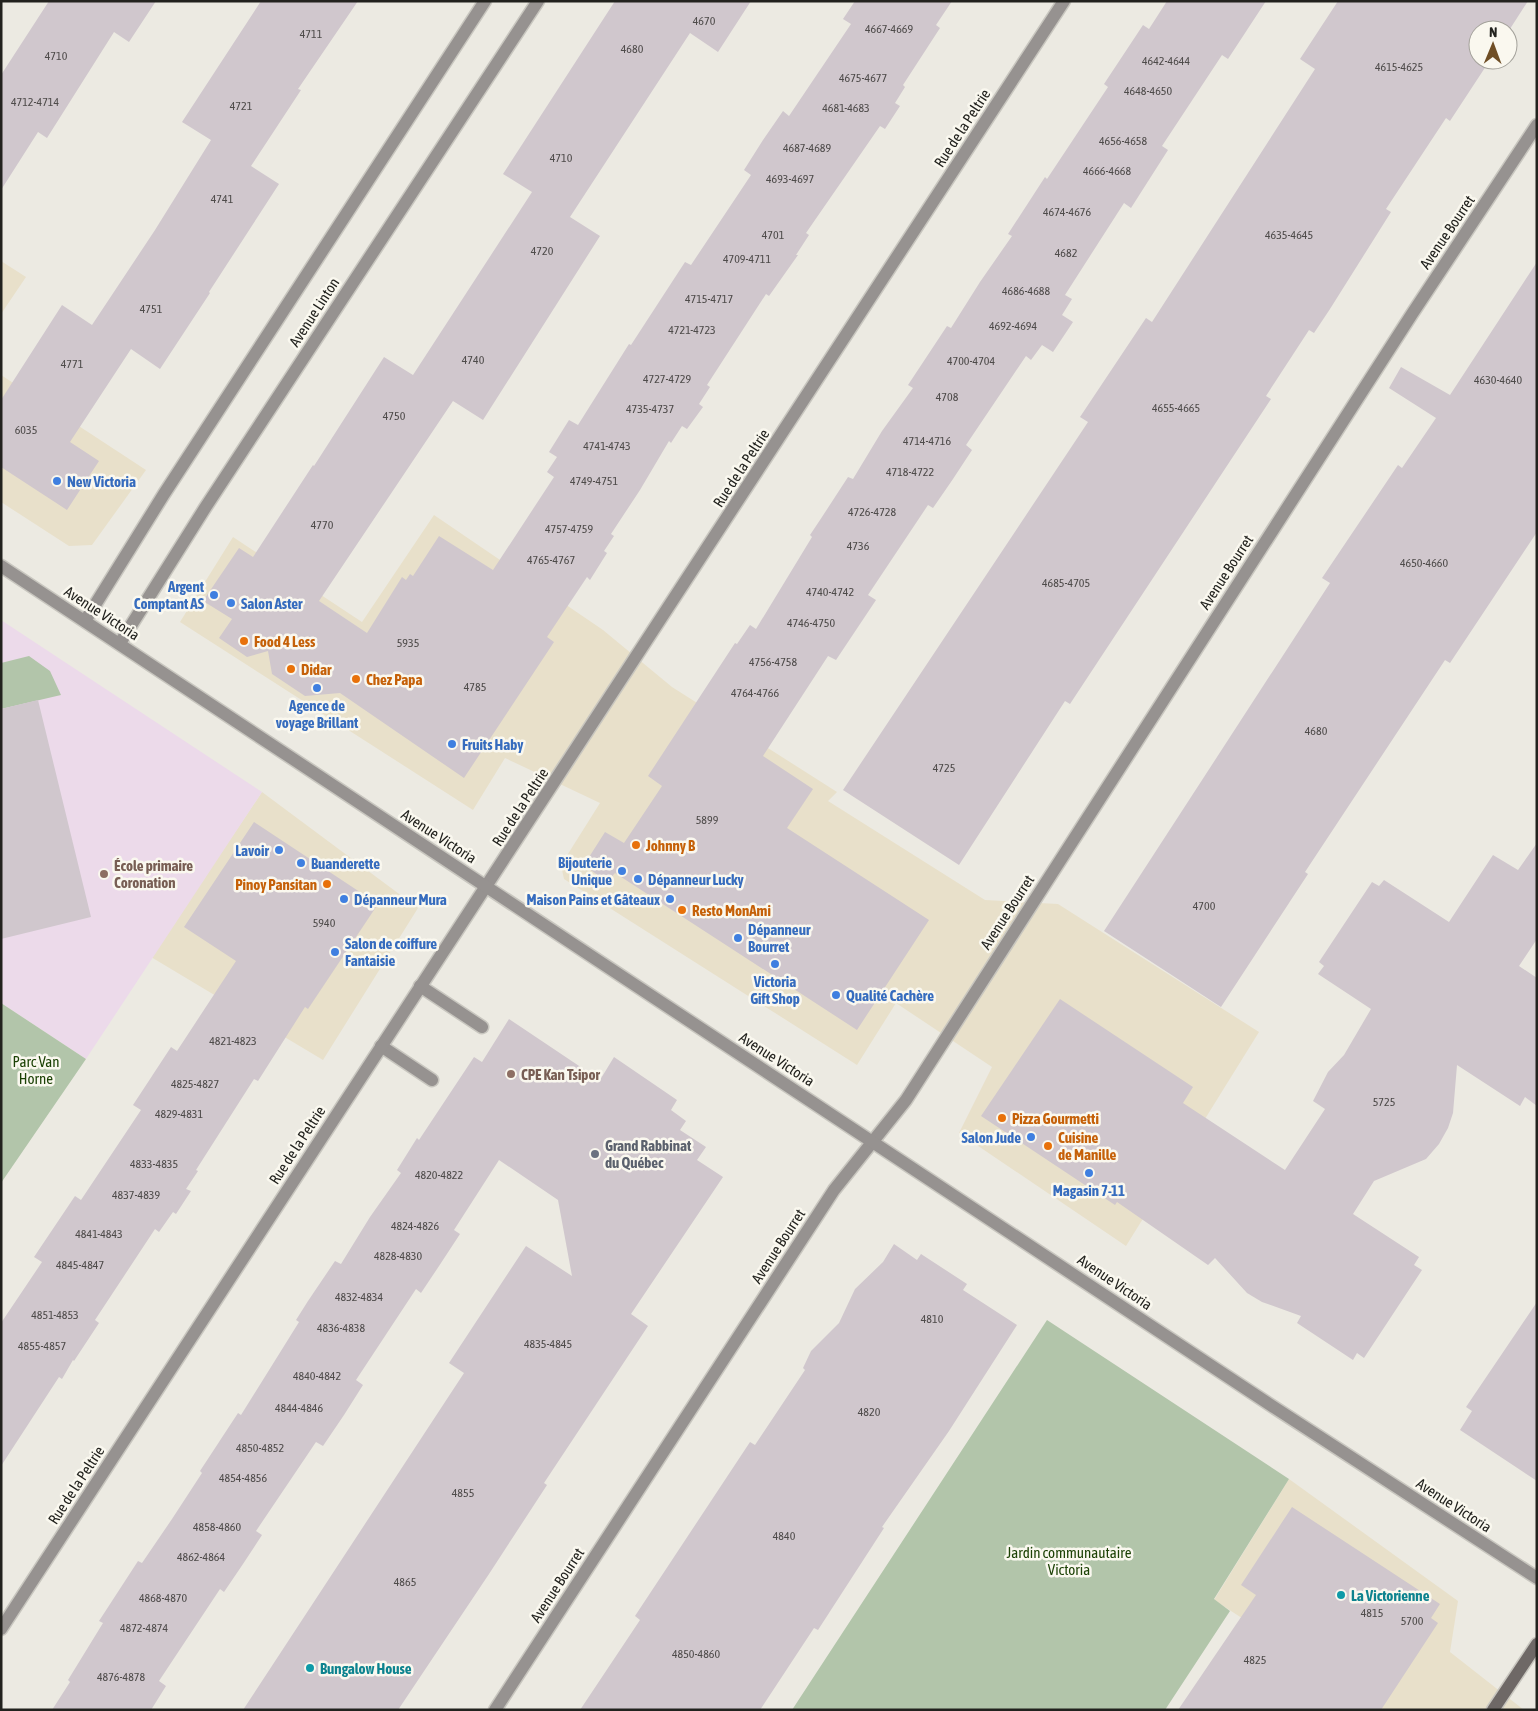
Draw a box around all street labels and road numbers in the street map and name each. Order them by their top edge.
street label: Rue de la Peltrie [930,86,994,170]
street label: Avenue Bourret [1416,192,1478,272]
street label: Avenue Linton [285,274,343,350]
street label: Rue de la Peltrie [709,426,773,510]
street label: Avenue Bourret [1196,532,1256,612]
street label: Avenue Victoria [61,582,143,644]
street label: Rue de la Peltrie [488,765,552,849]
street label: Avenue Victoria [398,805,480,867]
street label: Avenue Bourret [977,872,1037,952]
street label: Avenue Victoria [736,1028,818,1090]
street label: Rue de la Peltrie [265,1103,329,1187]
street label: Avenue Bourret [748,1206,808,1286]
street label: Avenue Victoria [1075,1251,1155,1313]
street label: Rue de la Peltrie [44,1443,108,1527]
street label: Avenue Victoria [1413,1474,1495,1536]
street label: Avenue Bourret [527,1545,587,1625]

